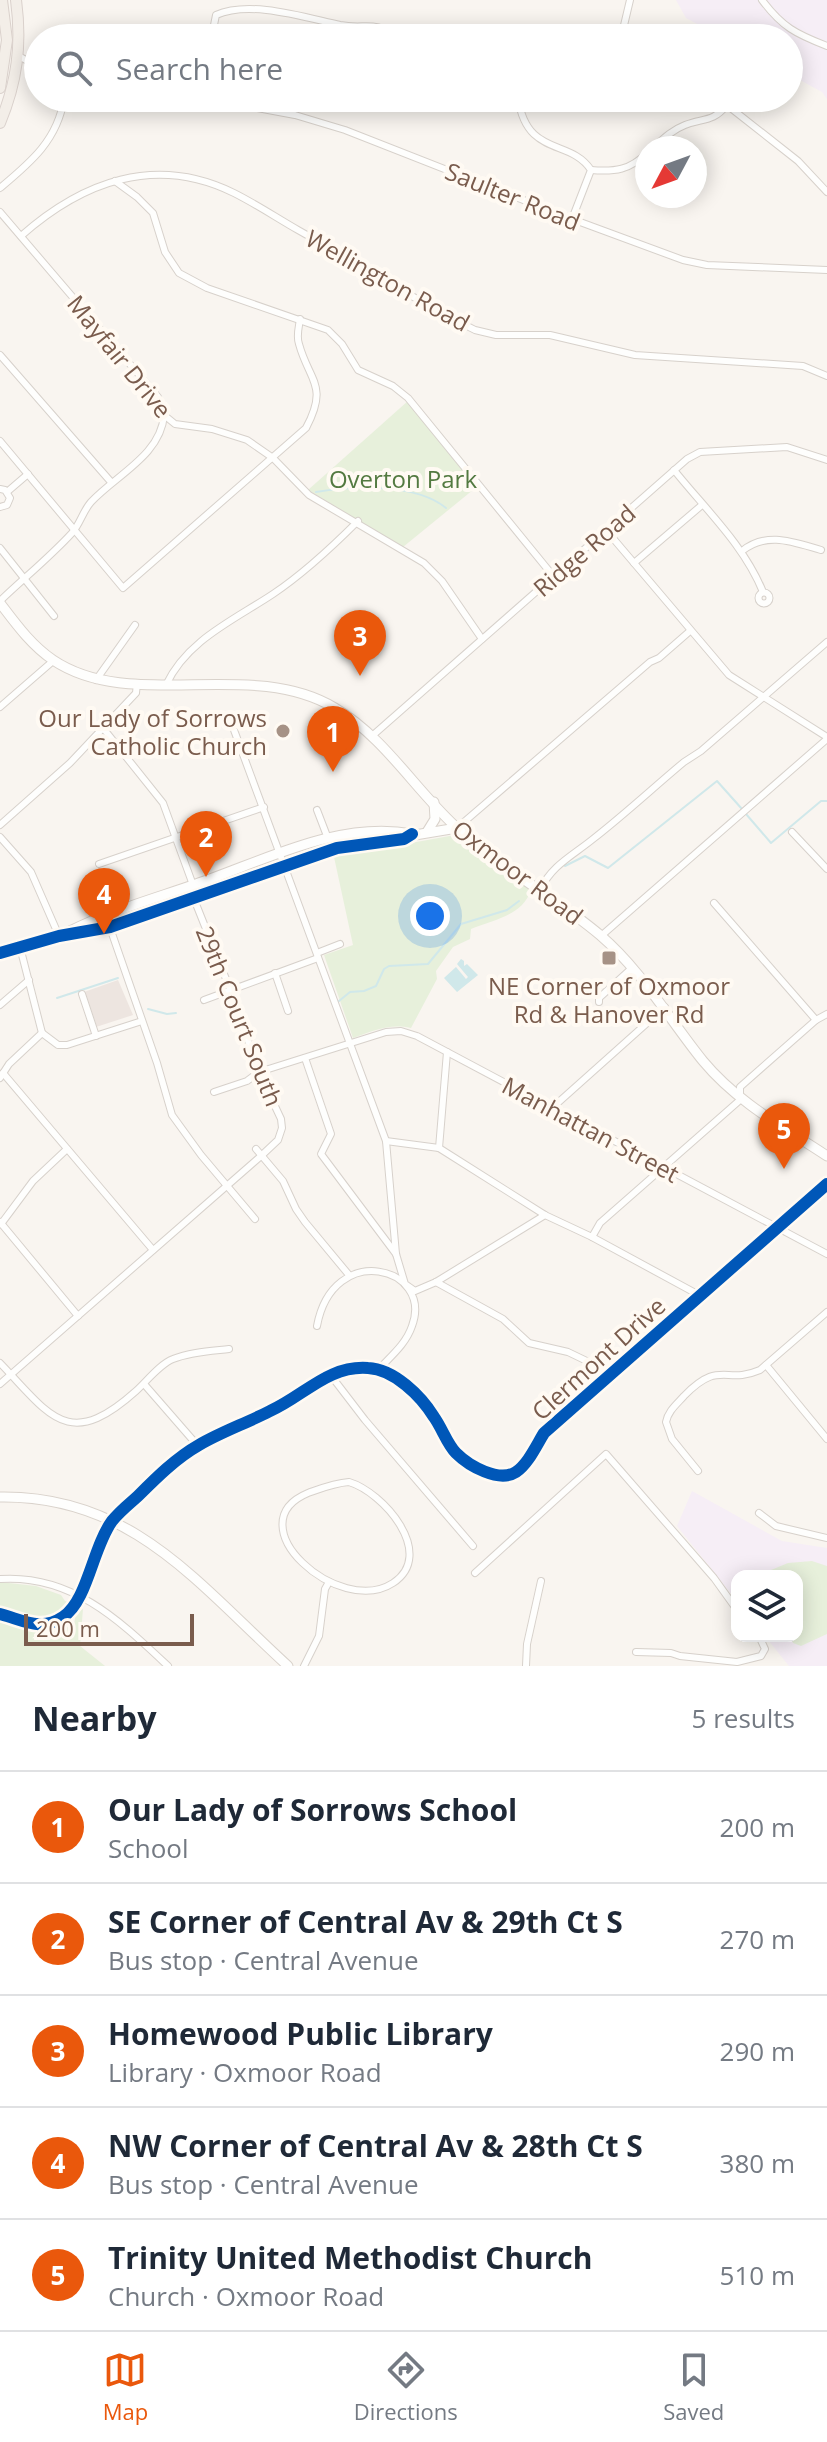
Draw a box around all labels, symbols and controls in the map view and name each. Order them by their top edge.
search box [24,24,803,112]
icon: search [52,46,96,90]
text: Search here [116,48,283,89]
north arrow [635,136,707,208]
street label: Saulter Road [441,154,585,238]
street label: Wellington Road [300,221,476,339]
street label: Mayfair Drive [60,288,180,424]
park label: Overton Park [329,462,477,495]
street label: Ridge Road [526,496,642,604]
pin: 3 [334,610,386,676]
place label: Our Lady of Sorrows Catholic Church [38,701,267,762]
pin: 1 [307,706,359,772]
marker: Our Lady of Sorrows Catholic Church [274,722,292,740]
pin: 2 [180,811,232,877]
street label: Oxmoor Road [446,812,590,932]
pin: 4 [78,868,130,934]
your location [410,896,450,936]
street label: 29th Court South [189,921,291,1111]
marker: NE Corner of Oxmoor Rd & Hanover Rd [600,949,618,967]
place label: NE Corner of Oxmoor Rd & Hanover Rd [488,969,730,1030]
street label: Manhattan Street [497,1068,685,1190]
pin: 5 [758,1103,810,1169]
street label: Clermont Drive [524,1289,672,1427]
map controls [731,1570,803,1642]
button: layers [731,1570,803,1642]
scale bar [24,1610,194,1646]
text: 200 m [36,1613,100,1643]
text: Nearby [32,1695,157,1741]
text: 5 results [692,1700,795,1736]
text: Our Lady of Sorrows School [108,1789,517,1830]
text: 1 [51,1809,65,1845]
text: 200 m [720,1809,795,1845]
text: School [108,1830,189,1866]
text: SE Corner of Central Av & 29th Ct S [108,1901,623,1942]
text: 2 [51,1921,65,1957]
text: 270 m [720,1921,795,1957]
text: Bus stop · Central Avenue [108,1942,419,1978]
text: Homewood Public Library [108,2013,493,2054]
text: 3 [51,2033,65,2069]
text: 290 m [720,2033,795,2069]
text: Library · Oxmoor Road [108,2054,382,2090]
text: NW Corner of Central Av & 28th Ct S [108,2125,643,2166]
text: 4 [51,2145,65,2181]
text: 380 m [720,2145,795,2181]
text: Bus stop · Central Avenue [108,2166,419,2202]
text: Trinity United Methodist Church [108,2237,592,2278]
text: 5 [51,2257,65,2293]
text: 510 m [720,2257,795,2293]
text: Church · Oxmoor Road [108,2278,384,2314]
tab: Map [103,2348,148,2426]
tab: Directions [354,2348,458,2426]
tab: Saved [663,2348,724,2426]

